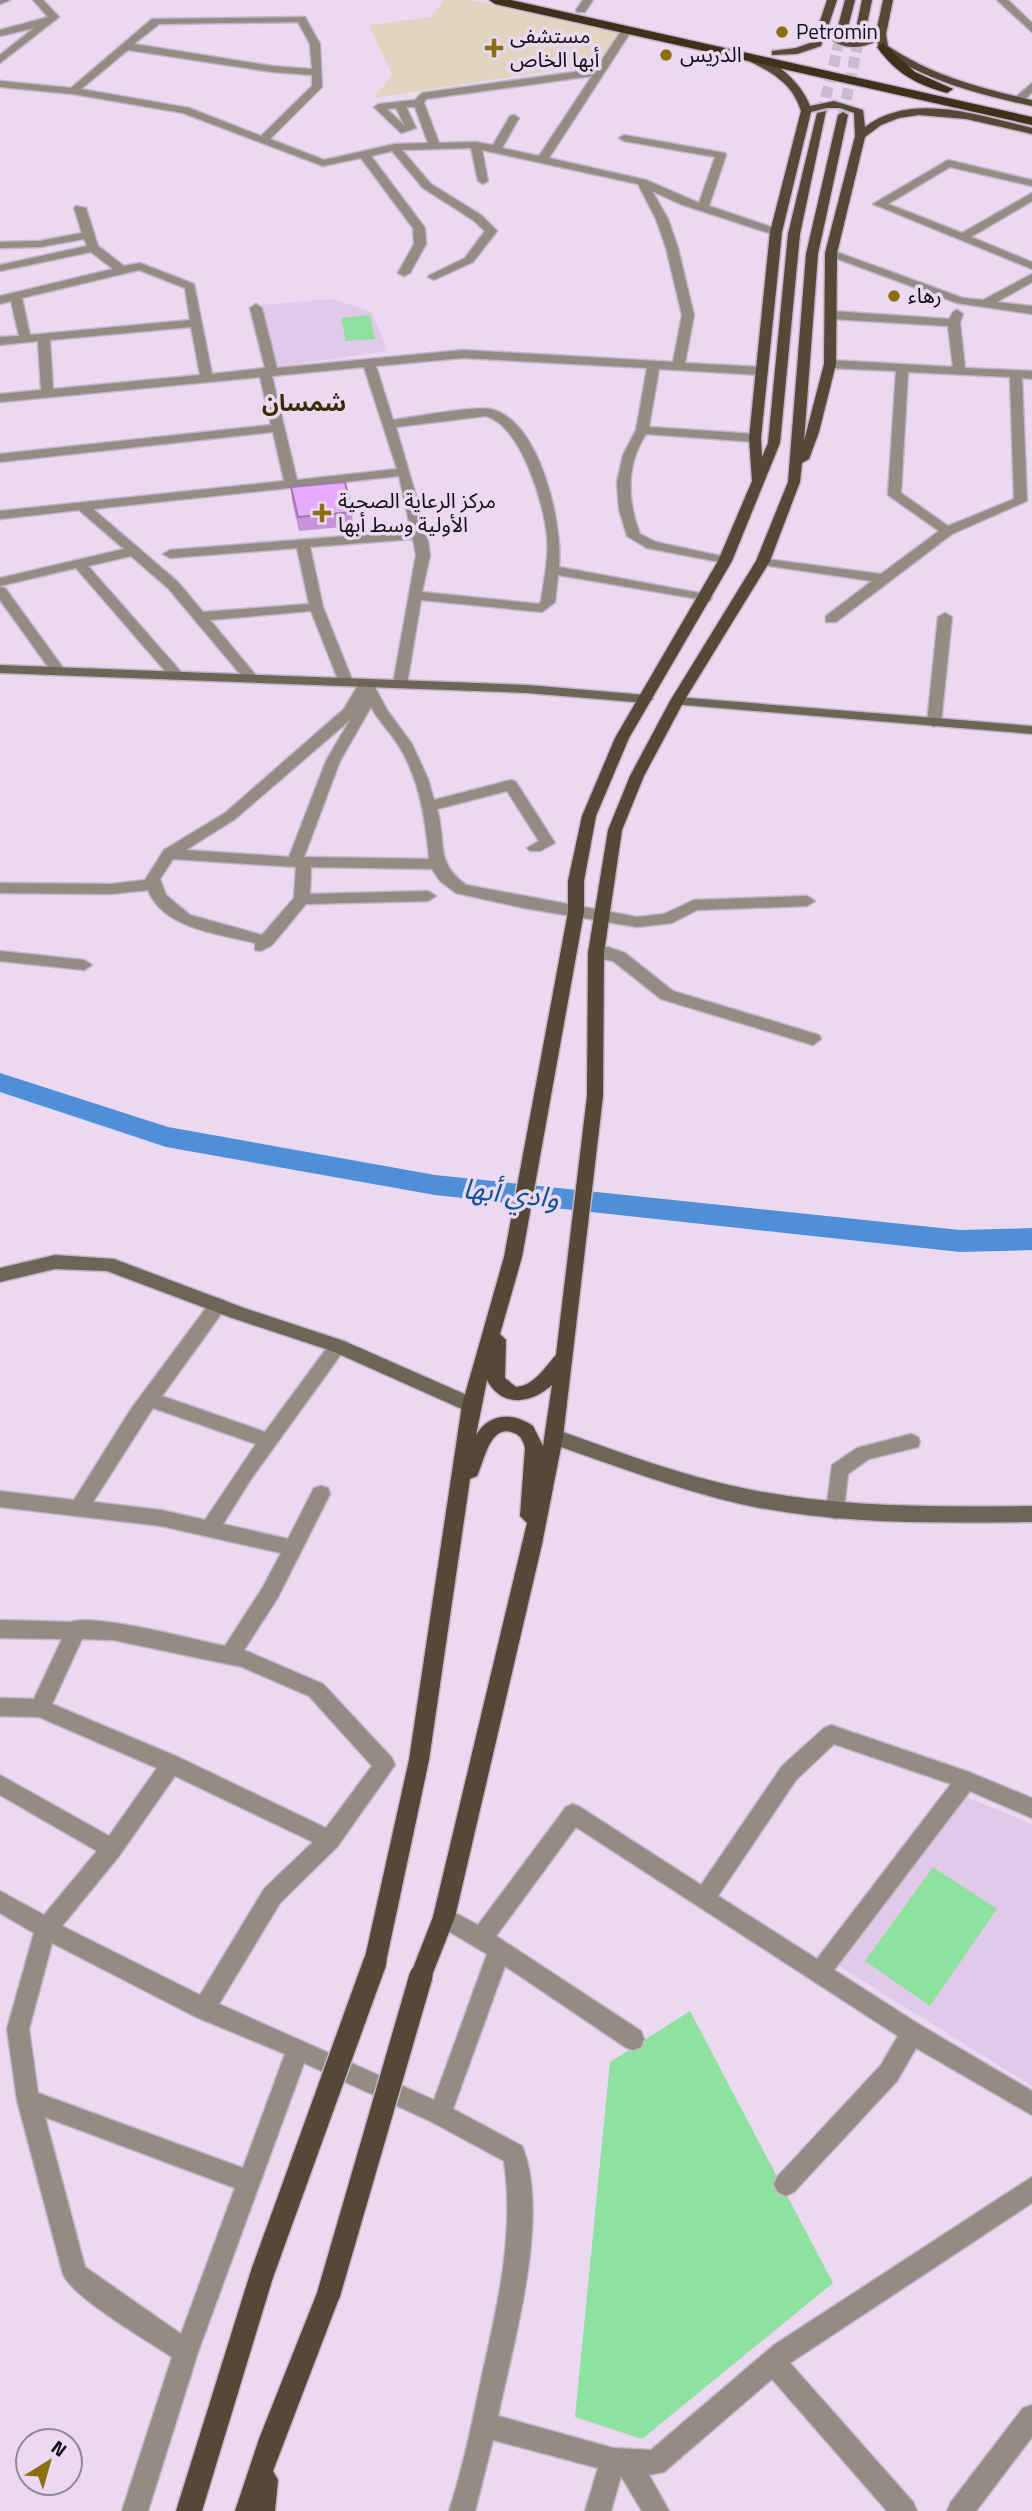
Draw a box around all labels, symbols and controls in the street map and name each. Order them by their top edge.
place label: Petromin [796,15,878,47]
place label: مستشفى أبها الخاص [510,19,599,75]
marker: Petromin [774,24,790,40]
marker: مستشفى أبها الخاص [484,38,504,58]
place label: الدريس [680,38,742,70]
marker: الدريس [658,47,674,63]
place label: رهاء [908,279,942,311]
marker: رهاء [886,288,902,304]
district label: شمسان [262,385,346,420]
place label: مركز الرعاية الصحية الأولية وسط أبها [338,484,496,540]
marker: مركز الرعاية الصحية الأولية وسط أبها [312,503,332,523]
water label: وادي أبها [461,1166,562,1220]
north arrow [14,2427,84,2497]
text: N [46,2432,74,2464]

